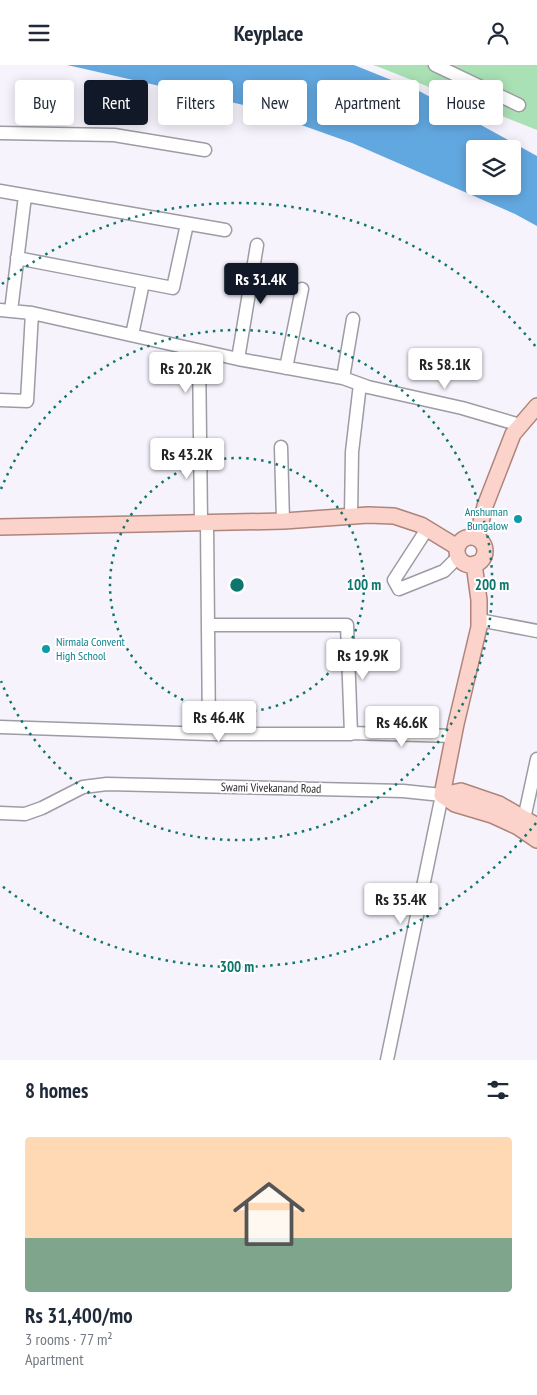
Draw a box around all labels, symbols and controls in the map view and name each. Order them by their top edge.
icon: menu [25,19,53,47]
text: Keyplace [234,19,303,47]
icon: person [484,19,512,47]
chip: Buy [15,80,74,125]
chip: Rent [84,80,148,125]
chip: Filters [158,80,233,125]
chip: New [243,80,307,125]
chip: Apartment [317,80,419,125]
chip: House [429,80,503,125]
map controls [466,140,521,195]
button: layers [466,140,521,195]
pin: Rs 31.4K [209,263,313,305]
text: Rs 31.4K [235,269,287,289]
pin: Rs 58.1K [393,347,497,390]
pin: Rs 20.2K [134,351,238,394]
text: Rs 58.1K [419,354,471,374]
text: Rs 20.2K [160,358,212,378]
pin: Rs 43.2K [135,437,239,480]
text: Rs 43.2K [161,444,213,464]
place label: Anshuman Bungalow [465,504,509,533]
marker: Anshuman Bungalow [512,513,524,525]
text: 100 m [347,575,381,594]
text: 200 m [475,575,509,594]
centre of rings [228,576,246,594]
place label: Nirmala Convent High School [56,634,126,663]
pin: Rs 19.9K [311,639,415,681]
marker: Nirmala Convent High School [40,643,52,655]
text: Rs 19.9K [337,645,389,665]
pin: Rs 46.4K [167,701,271,743]
pin: Rs 46.6K [350,705,454,748]
text: Rs 46.4K [193,707,245,727]
text: Rs 46.6K [376,712,428,732]
street label: Swami Vivekanand Road [221,779,321,796]
pin: Rs 35.4K [349,883,453,925]
text: Rs 35.4K [375,889,427,909]
text: 300 m [220,957,254,976]
icon: filters [484,1076,512,1104]
text: 8 homes [25,1077,88,1104]
icon: home [224,1169,314,1259]
text: Rs 31,400/mo [25,1302,133,1329]
text: 3 rooms · 77 m² [25,1329,113,1349]
text: Apartment [25,1349,84,1369]

